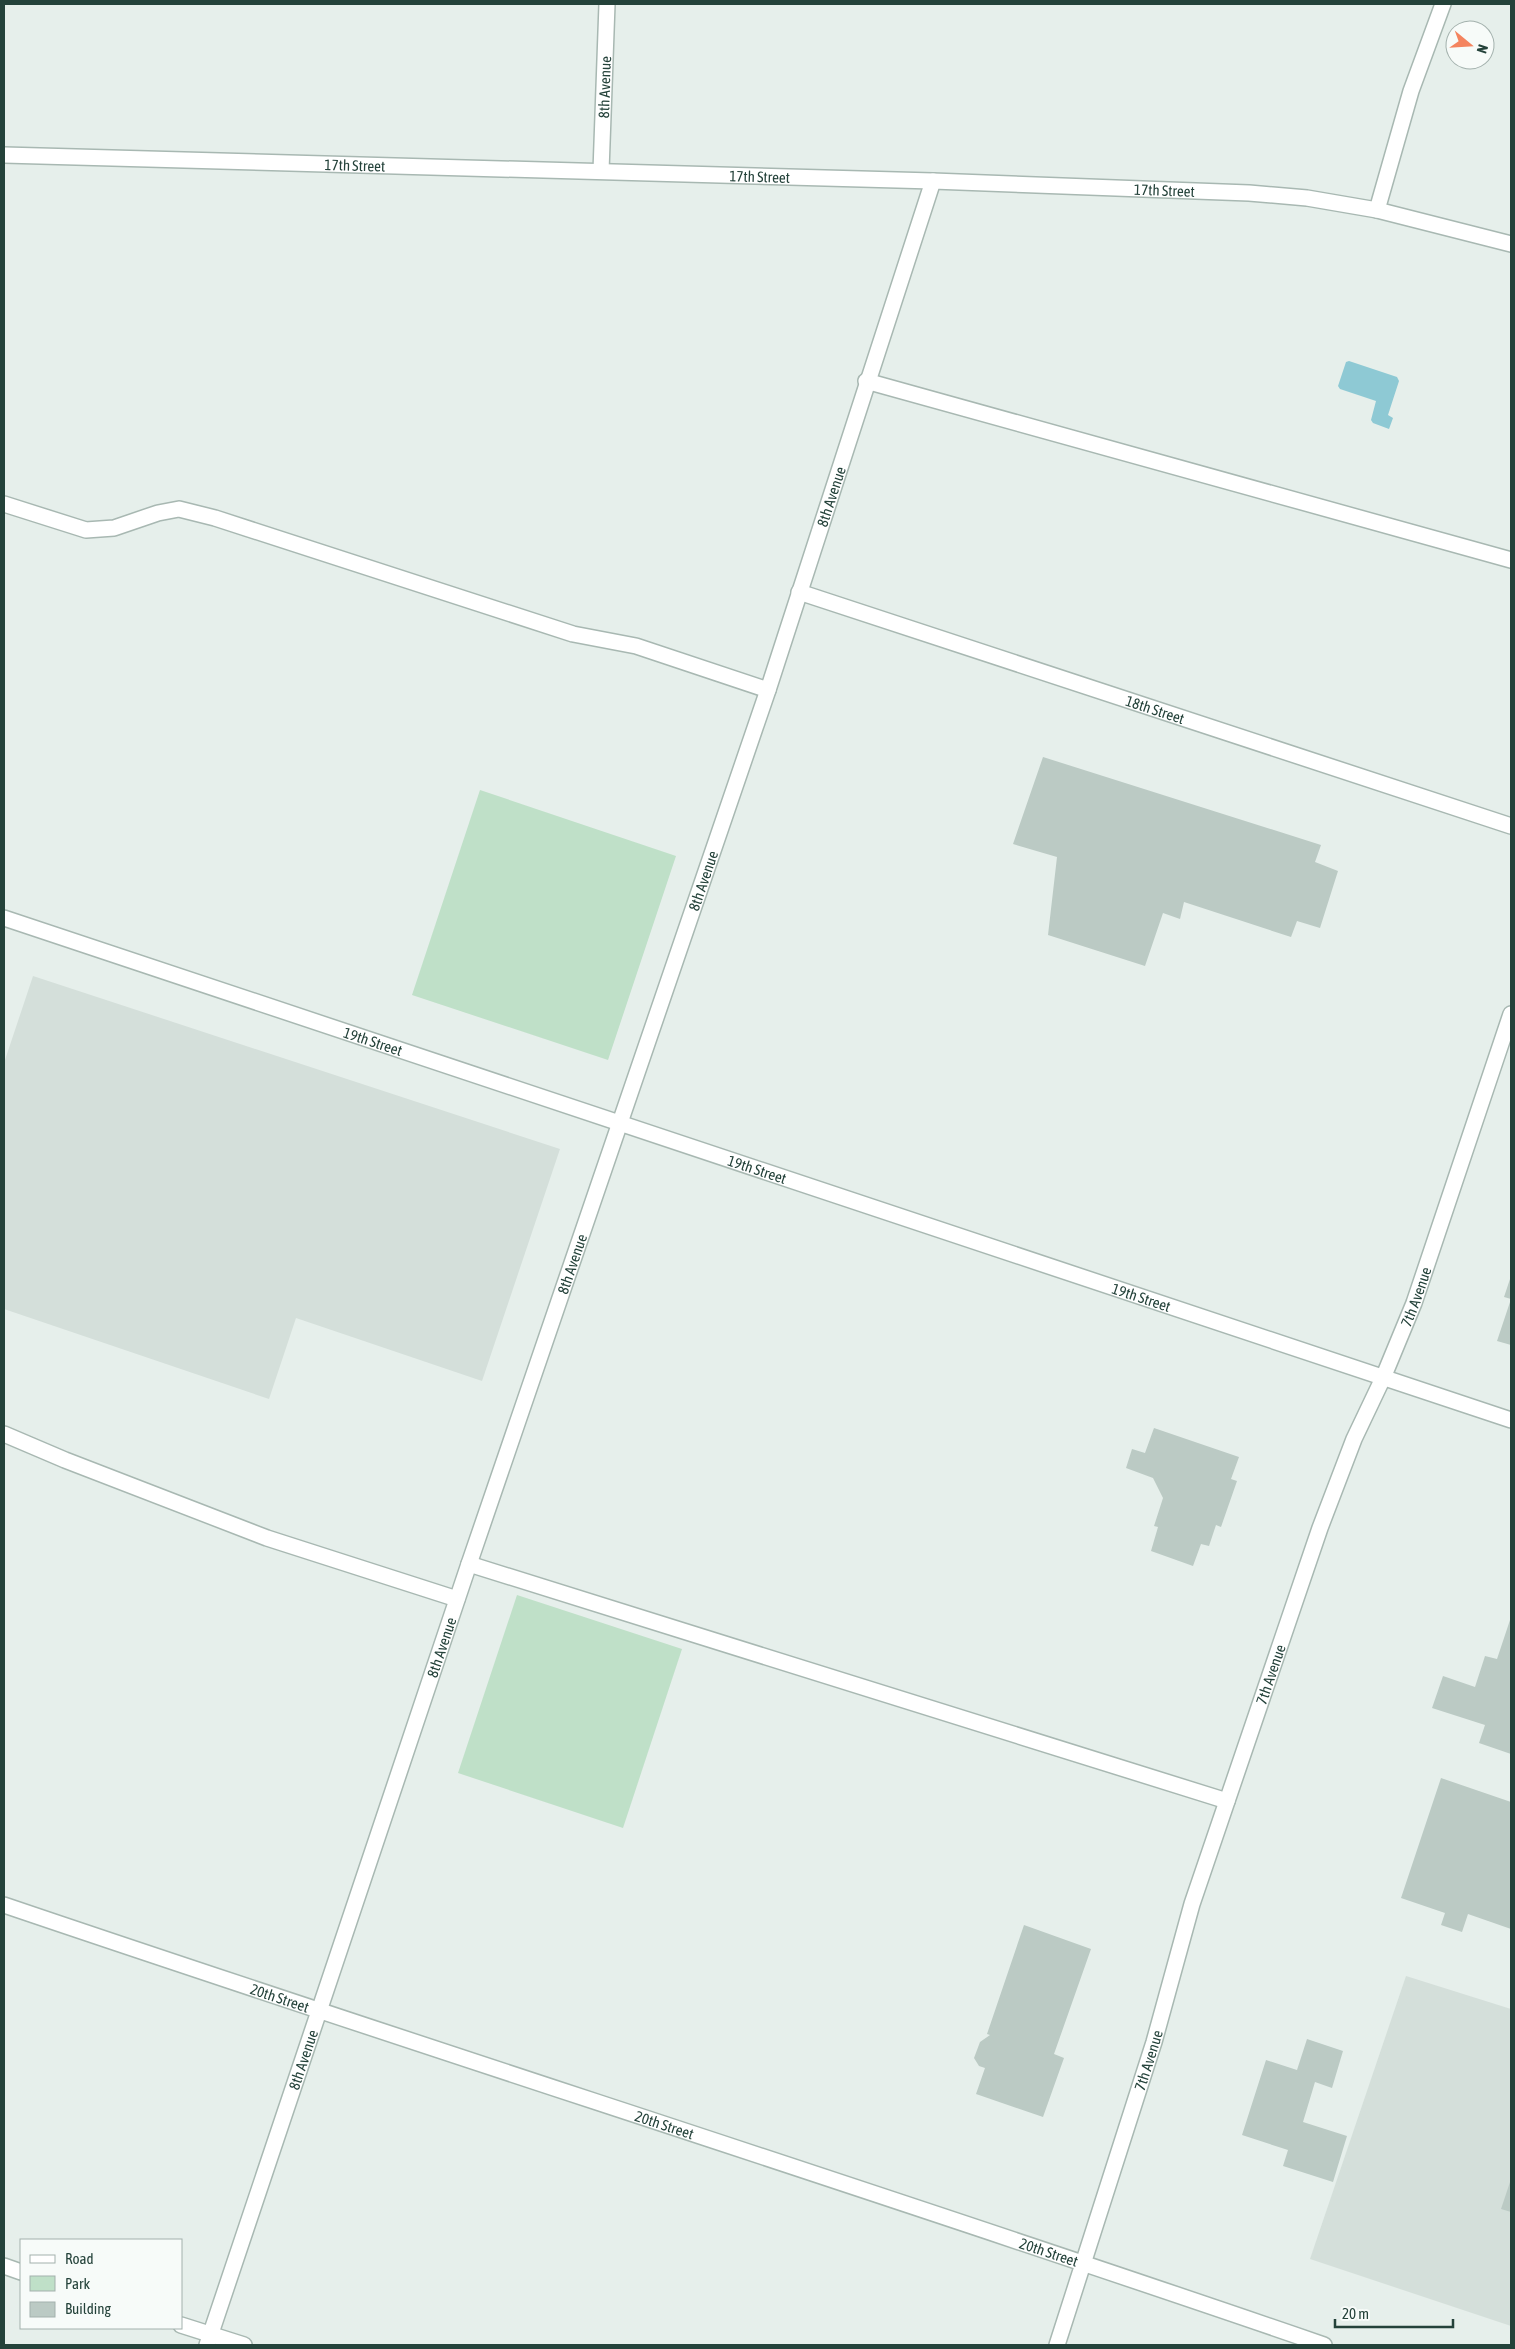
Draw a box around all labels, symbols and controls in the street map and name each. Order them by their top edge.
north arrow [1445,20,1495,70]
text: N [1473,43,1491,55]
street label: 8th Avenue [594,55,614,118]
street label: 17th Street [324,155,385,174]
street label: 17th Street [729,167,790,185]
street label: 17th Street [1134,180,1195,199]
street label: 8th Avenue [813,464,848,529]
street label: 18th Street [1124,692,1187,727]
street label: 8th Avenue [685,848,721,913]
street label: 19th Street [342,1023,405,1059]
street label: 19th Street [726,1151,789,1187]
street label: 8th Avenue [554,1231,590,1296]
street label: 7th Avenue [1397,1264,1434,1329]
street label: 19th Street [1110,1279,1173,1315]
street label: 8th Avenue [423,1615,459,1679]
street label: 7th Avenue [1252,1642,1288,1706]
street label: 20th Street [248,1980,311,2015]
street label: 8th Avenue [285,2027,321,2092]
street label: 7th Avenue [1131,2028,1165,2092]
street label: 20th Street [633,2107,696,2142]
street label: 20th Street [1018,2234,1081,2269]
legend [20,2239,182,2329]
text: Road [65,2250,94,2267]
text: Park [65,2275,90,2292]
scale bar [1335,2296,1452,2328]
text: Building [65,2300,111,2317]
text: 20 m [1342,2305,1369,2322]

